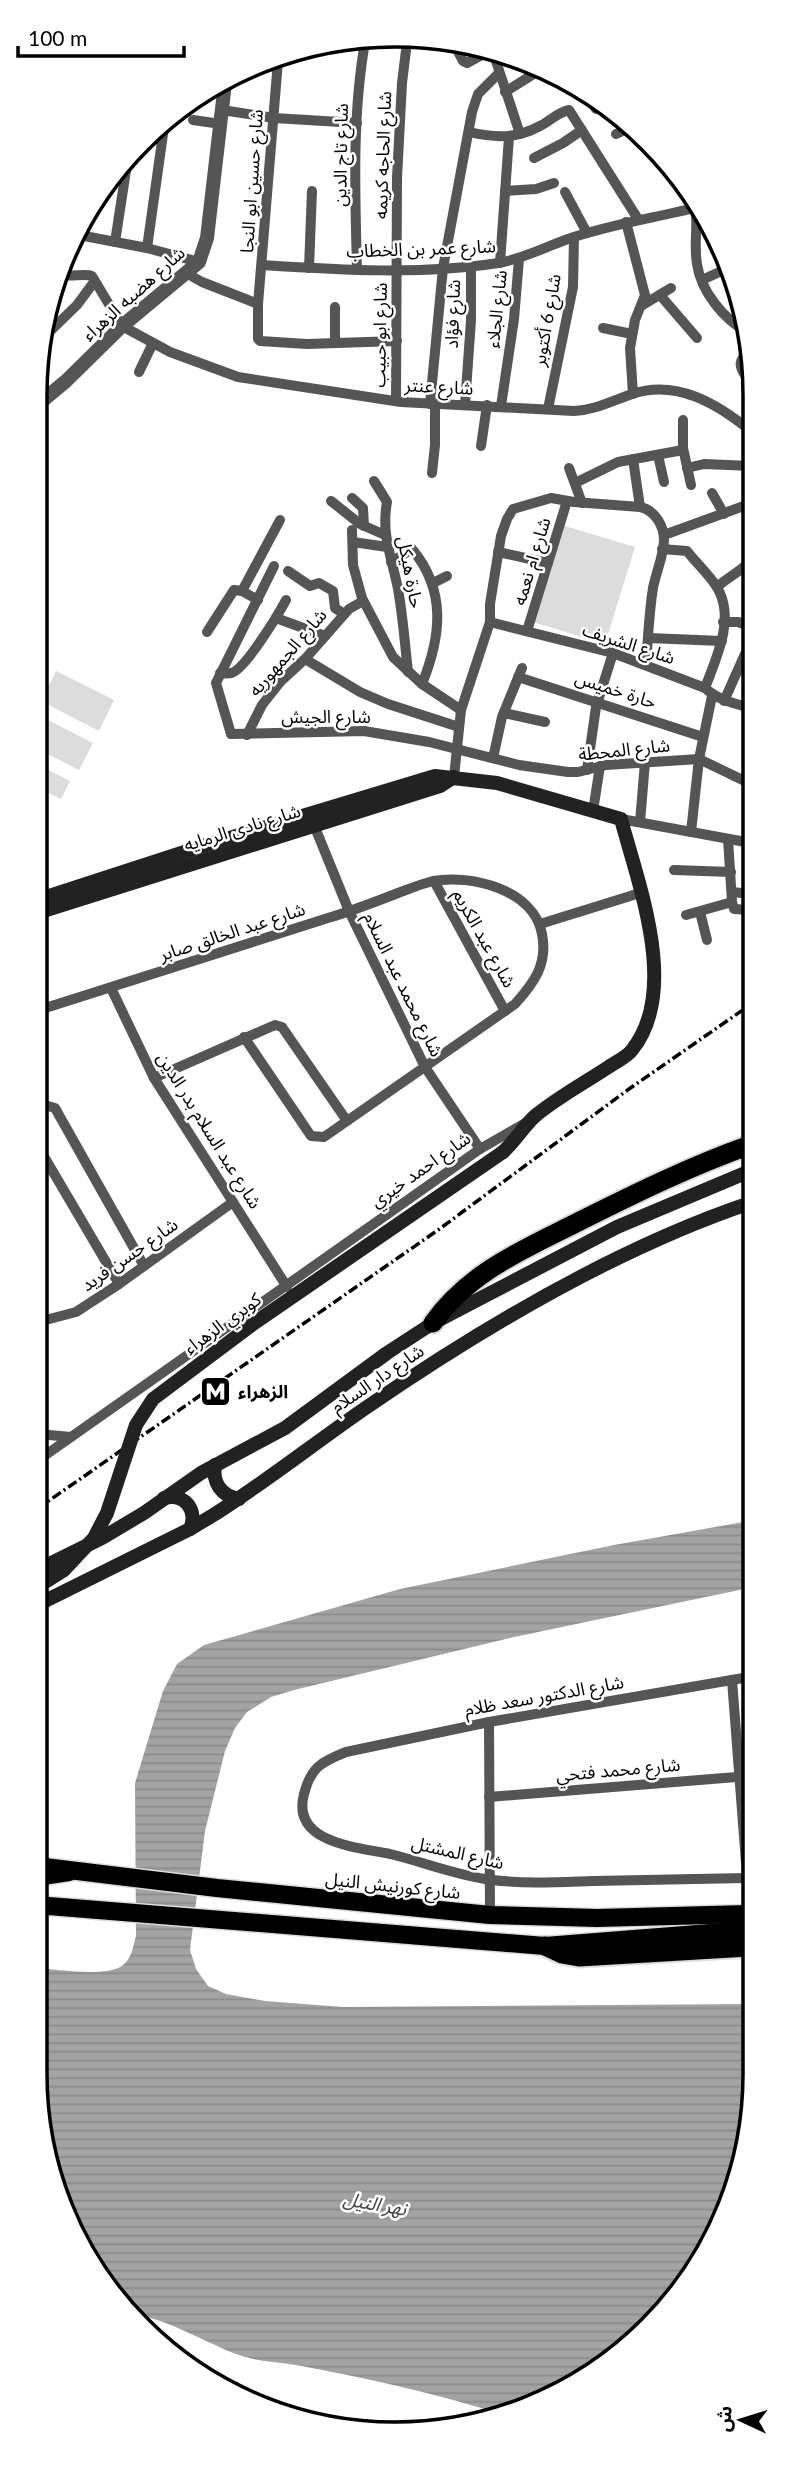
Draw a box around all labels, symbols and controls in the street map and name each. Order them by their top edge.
scale bar [18,14,184,58]
text: 100 m [28,25,87,50]
street label: شارع الحاجه كريمه [369,91,399,219]
street label: شارع تاج الدين [328,103,356,207]
street label: شارع حسين ابو النجا [235,108,271,254]
street label: شارع عمر بن الخطاب [346,234,496,266]
street label: شارع هضبه الزهراء [77,241,192,348]
street label: شارع الجلاء [481,269,515,350]
street label: شارع 6 أكتوبر [527,272,569,370]
street label: شارع فؤاد [440,279,468,349]
street label: شارع ابو حبيب [367,282,395,388]
street label: شارع عنتر [403,373,474,403]
street label: شارع ام نعمه [507,514,559,609]
street label: حارة هيكل [392,534,429,610]
street label: شارع الجمهوريه [243,604,334,703]
street label: شارع الشريف [579,618,678,672]
street label: حارة خميس [572,666,659,713]
street label: شارع الجيش [281,705,371,731]
street label: شارع المحطة [577,733,671,769]
street label: شارع نادى الرمايه [181,799,304,859]
street label: شارع عبد الكريم [445,885,521,993]
street label: شارع عبد الخالق صابر [155,897,309,969]
street label: شارع محمد عبد السلام [356,908,449,1062]
street label: شارع عبد السلام بدر الدين [150,1048,267,1214]
street label: شارع احمد خيري [366,1126,477,1215]
street label: شارع حسن فريد [76,1213,184,1299]
street label: كوبري الزهراء [179,1287,267,1361]
street label: شارع دار السلام [326,1339,430,1421]
metro station icon: الزهراء [198,1374,232,1408]
place label: الزهراء [238,1380,288,1403]
street label: شارع الدكتور سعد ظلام [463,1670,626,1724]
street label: شارع محمد فتحي [555,1753,681,1789]
street label: شارع المشتل [409,1831,506,1877]
street label: شارع كورنيش النيل [324,1867,462,1907]
water label: نهر النيل [341,2186,410,2221]
north arrow [706,2385,776,2455]
text: ش [711,2405,736,2433]

